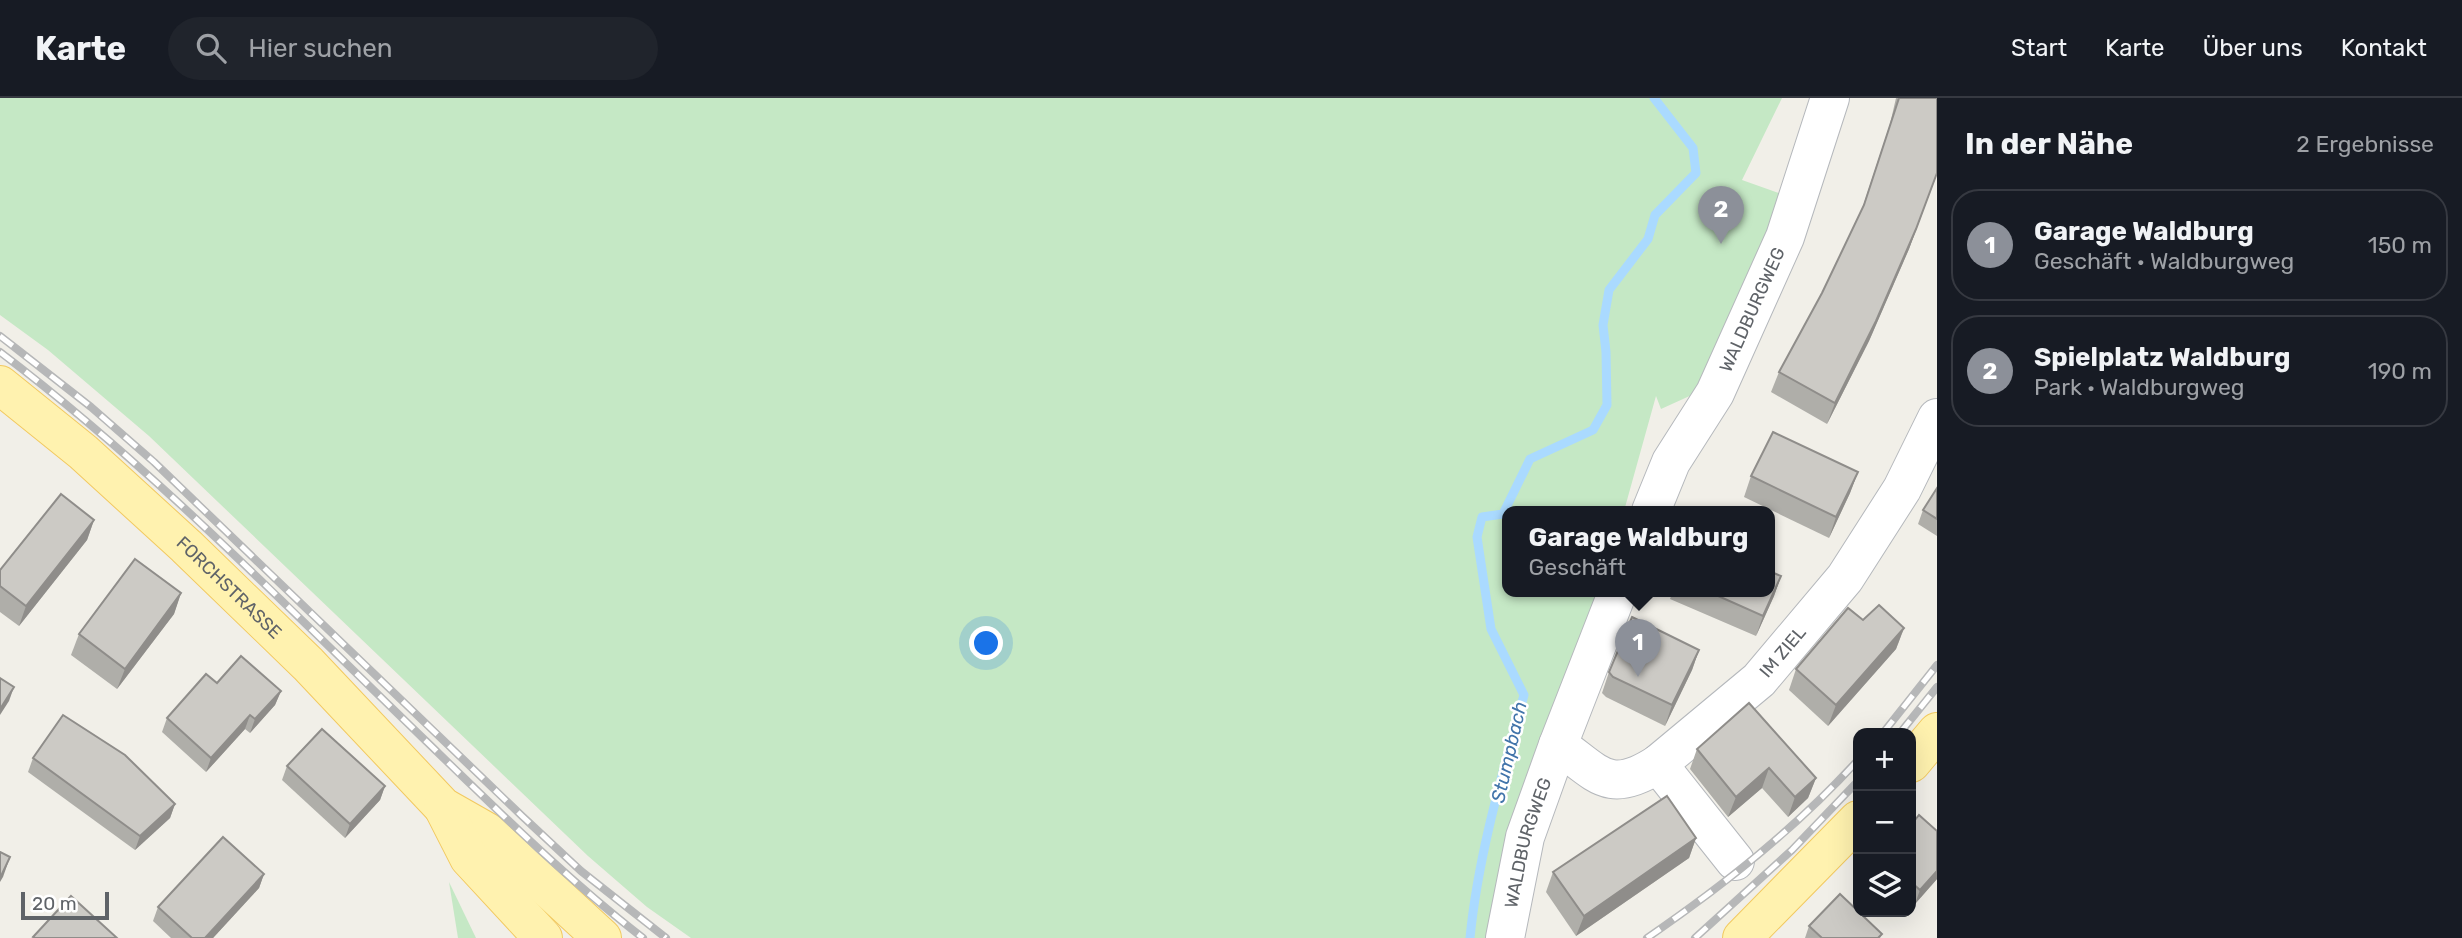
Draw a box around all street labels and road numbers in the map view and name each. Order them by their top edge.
street label: WALDBURGWEG [1715,244,1790,376]
street label: FORCHSTRASSE [172,532,286,643]
street label: IM ZIEL [1755,622,1811,682]
street label: WALDBURGWEG [1500,775,1556,910]

